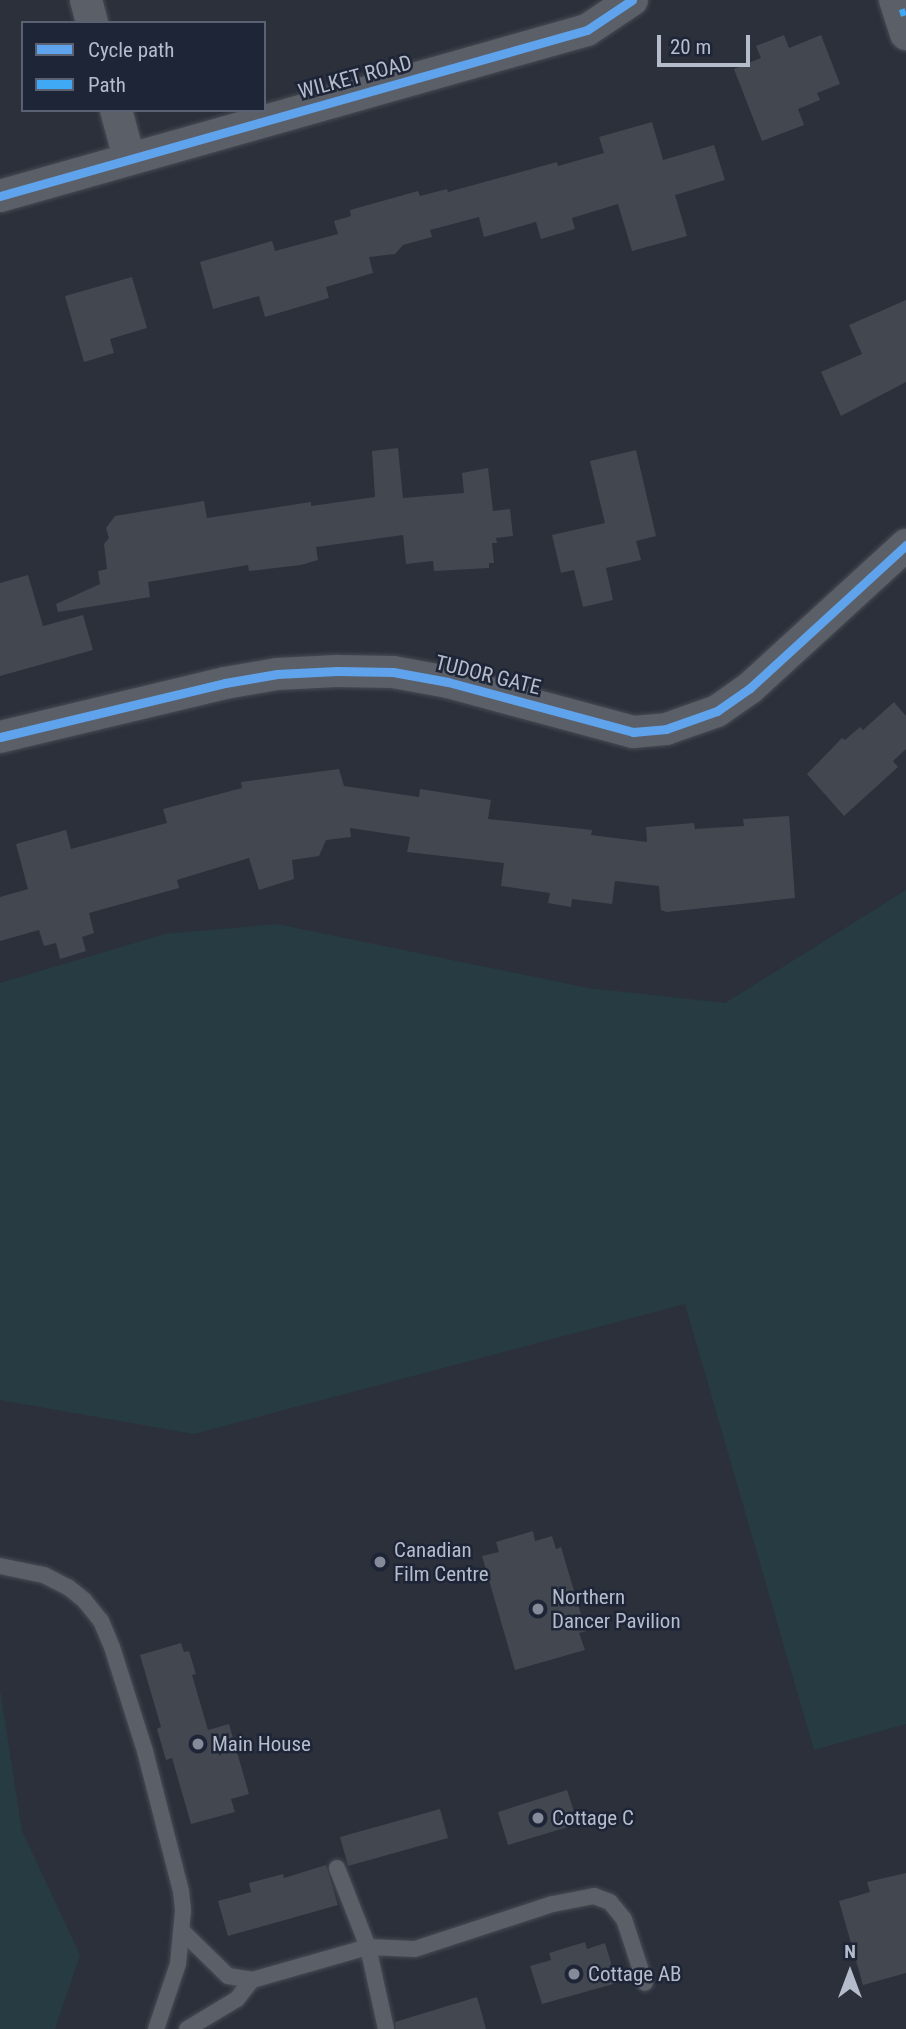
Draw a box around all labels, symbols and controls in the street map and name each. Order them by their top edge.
legend [21,21,266,112]
scale bar [661,21,754,65]
text: 20 m [670,35,711,59]
text: Cycle path [88,38,174,62]
street label: WILKET ROAD [295,50,415,104]
text: Path [88,73,126,97]
street label: TUDOR GATE [433,650,543,700]
place label: Canadian Film Centre [394,1537,489,1587]
marker: Canadian Film Centre [372,1554,388,1570]
place label: Northern Dancer Pavilion [552,1584,681,1634]
marker: Northern Dancer Pavilion [530,1601,546,1617]
place label: Main House [212,1731,311,1757]
marker: Main House [190,1736,206,1752]
place label: Cottage C [552,1805,634,1831]
marker: Cottage C [530,1810,546,1826]
north arrow [815,1938,885,2008]
text: N [844,1940,856,1963]
place label: Cottage AB [588,1961,682,1987]
marker: Cottage AB [566,1966,582,1982]

